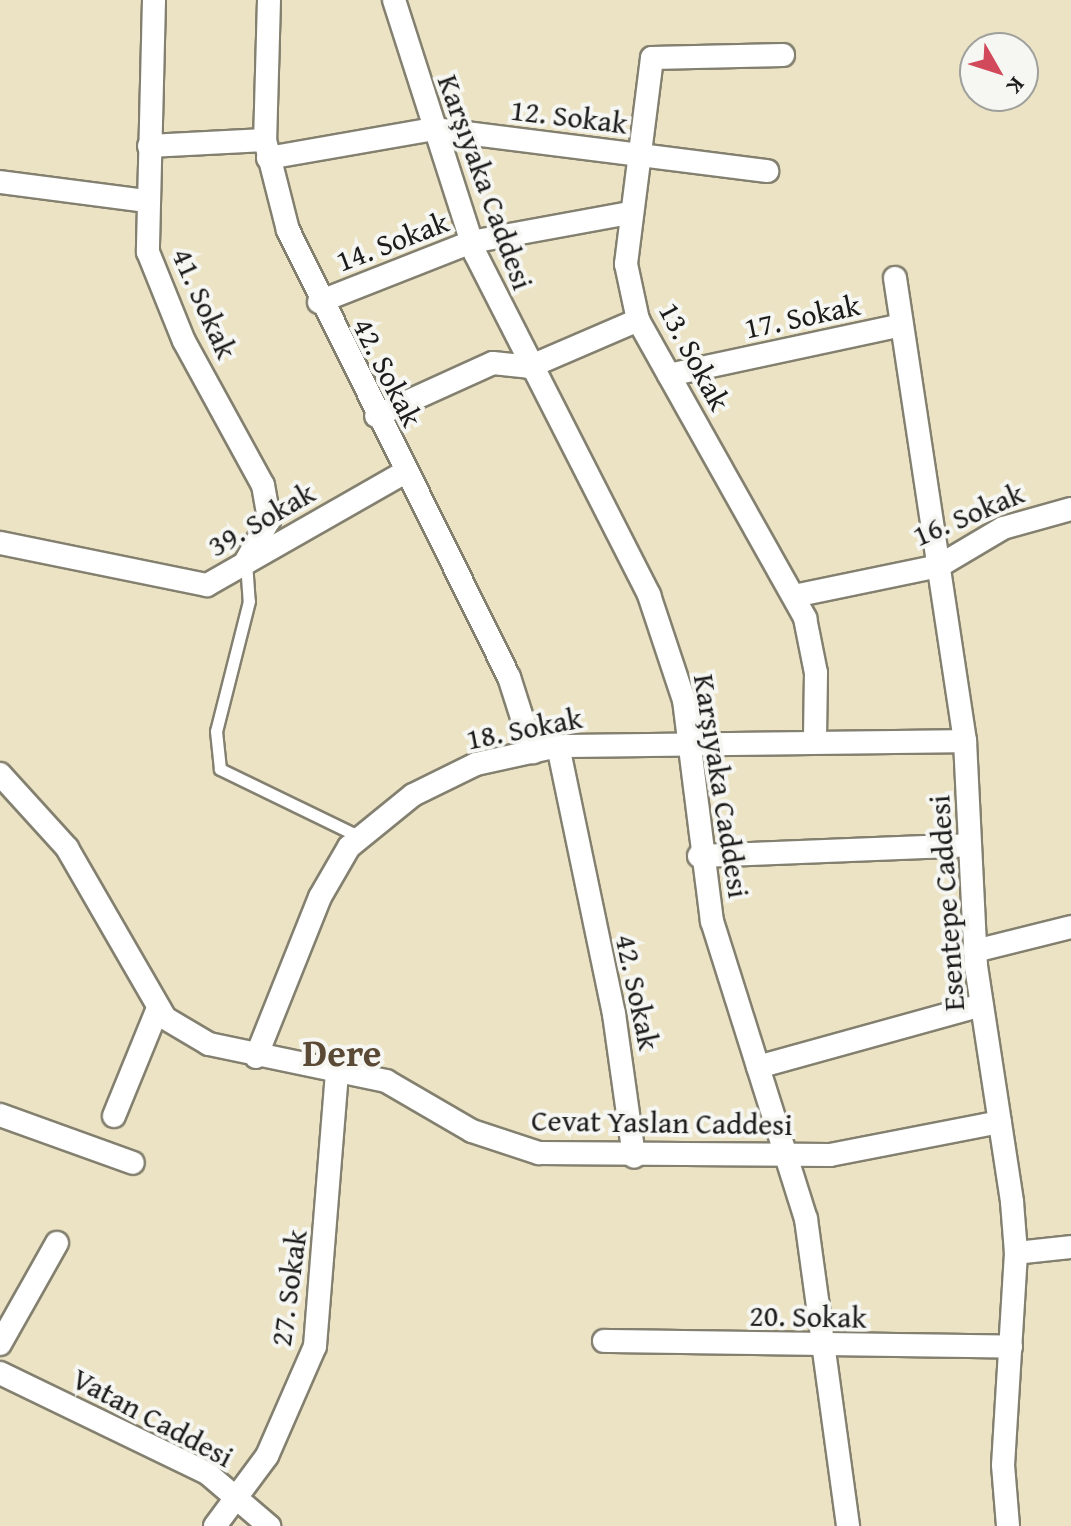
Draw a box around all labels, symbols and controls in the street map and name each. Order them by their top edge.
north arrow [959,32,1039,112]
street label: Karşıyaka Caddesi [430,70,542,294]
text: K [999,70,1033,101]
street label: 12. Sokak [509,91,629,141]
street label: 14. Sokak [331,203,453,279]
street label: 41. Sokak [165,242,245,364]
street label: 17. Sokak [741,286,863,346]
street label: 13. Sokak [652,296,738,416]
street label: 42. Sokak [345,312,431,432]
street label: 39. Sokak [201,474,321,564]
street label: 16. Sokak [907,474,1029,554]
street label: Karşıyaka Caddesi [687,671,757,901]
street label: 18. Sokak [463,699,585,757]
street label: Esentepe Caddesi [920,794,972,1012]
street label: 42. Sokak [608,931,668,1053]
district label: Dere [303,1030,381,1076]
street label: Cevat Yaslan Caddesi [531,1102,793,1142]
street label: 27. Sokak [262,1227,314,1349]
street label: 20. Sokak [749,1297,867,1335]
street label: Vatan Caddesi [66,1360,240,1474]

